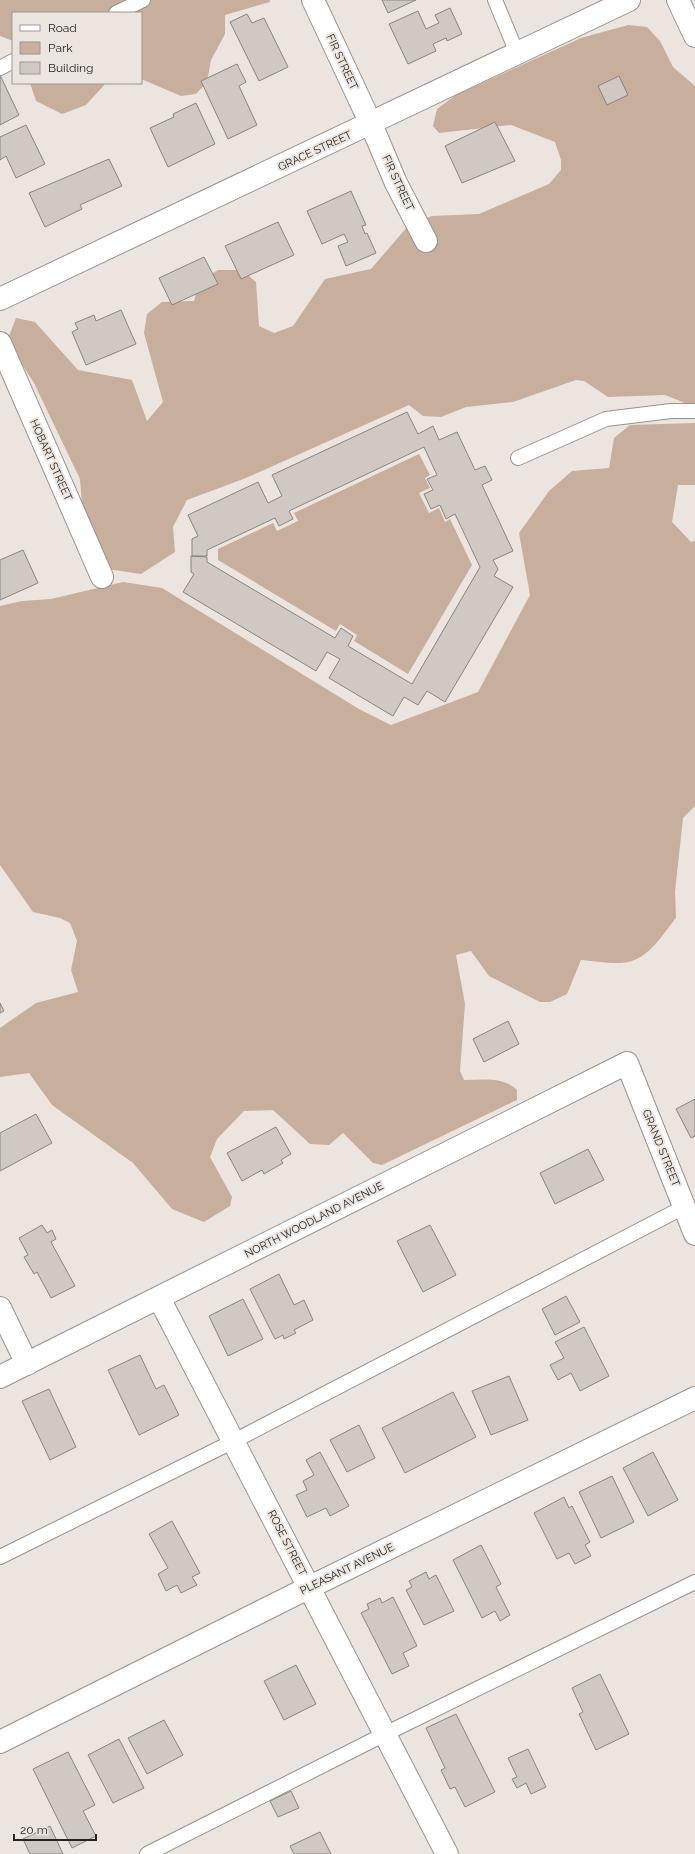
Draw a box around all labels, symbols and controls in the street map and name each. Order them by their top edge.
legend [12,12,142,84]
text: Road [48,21,77,35]
street label: FIR STREET [323,32,361,92]
text: Park [48,41,73,55]
text: Building [48,61,94,75]
street label: GRACE STREET [276,128,354,174]
street label: FIR STREET [379,153,417,213]
street label: HOBART STREET [27,417,75,503]
street label: GRAND STREET [640,1107,683,1189]
street label: NORTH WOODLAND AVENUE [243,1179,386,1261]
street label: ROSE STREET [265,1508,309,1578]
street label: PLEASANT AVENUE [298,1540,396,1597]
scale bar [14,1816,96,1842]
text: 20 m [20,1823,48,1837]

